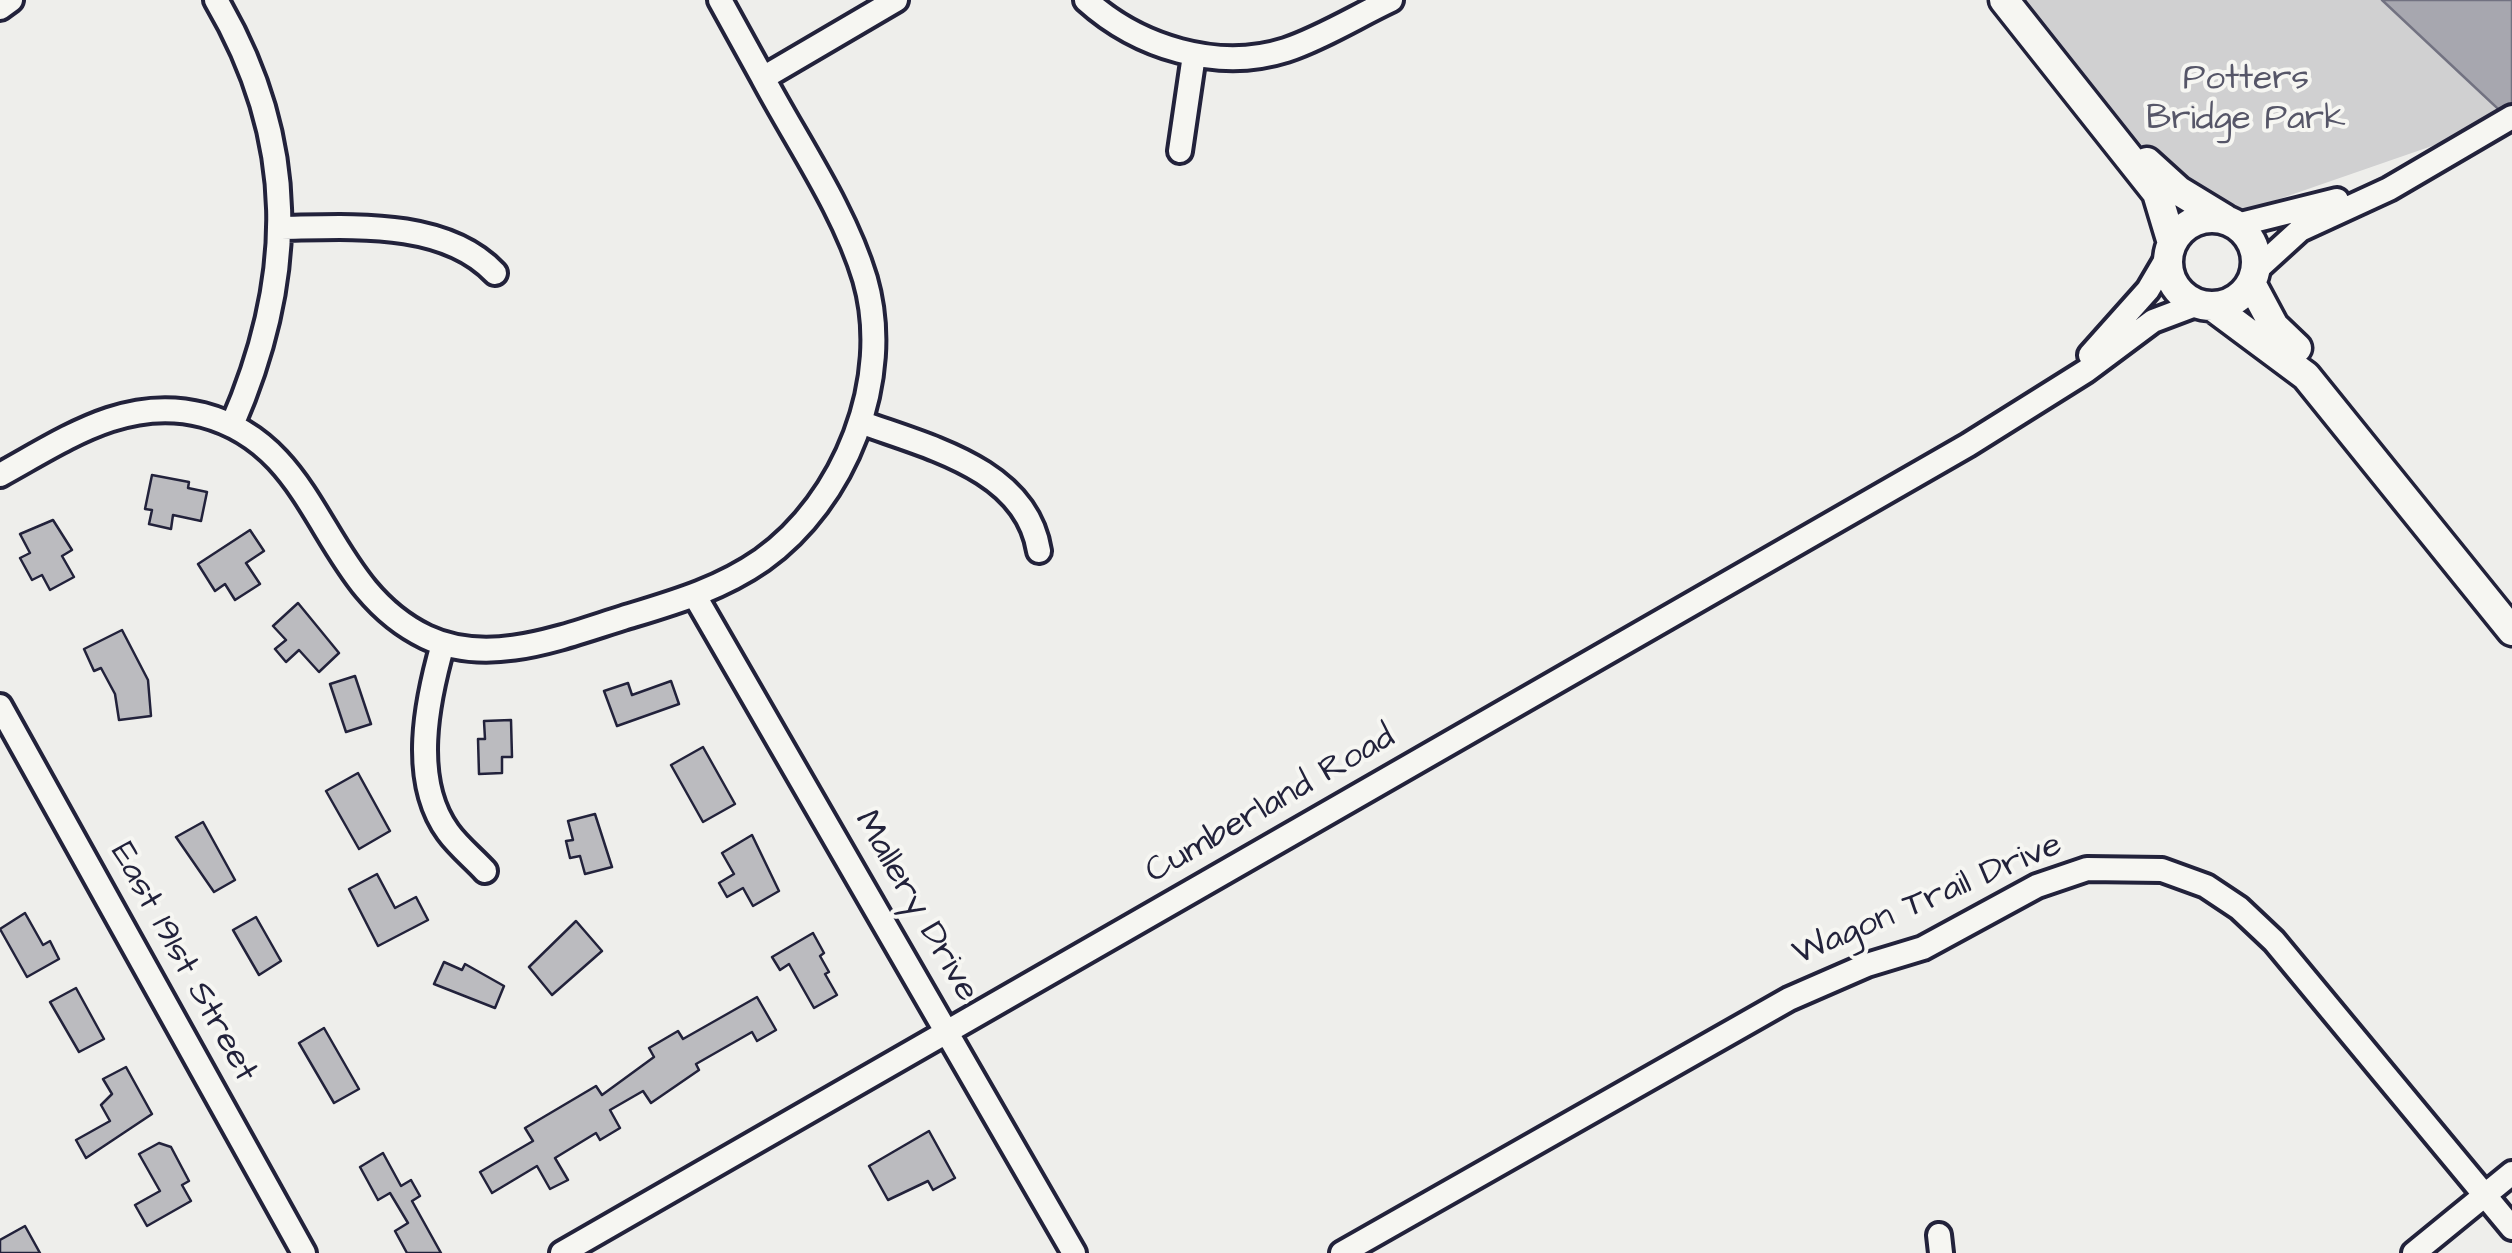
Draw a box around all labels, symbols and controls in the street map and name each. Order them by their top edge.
park label: Potters Bridge Park [2146,60,2346,142]
street label: Cumberland Road [1139,718,1403,894]
street label: Mallery Drive [843,804,987,1010]
street label: Wagon Trail Drive [1787,825,2069,977]
street label: East 191st Street [99,836,265,1090]

